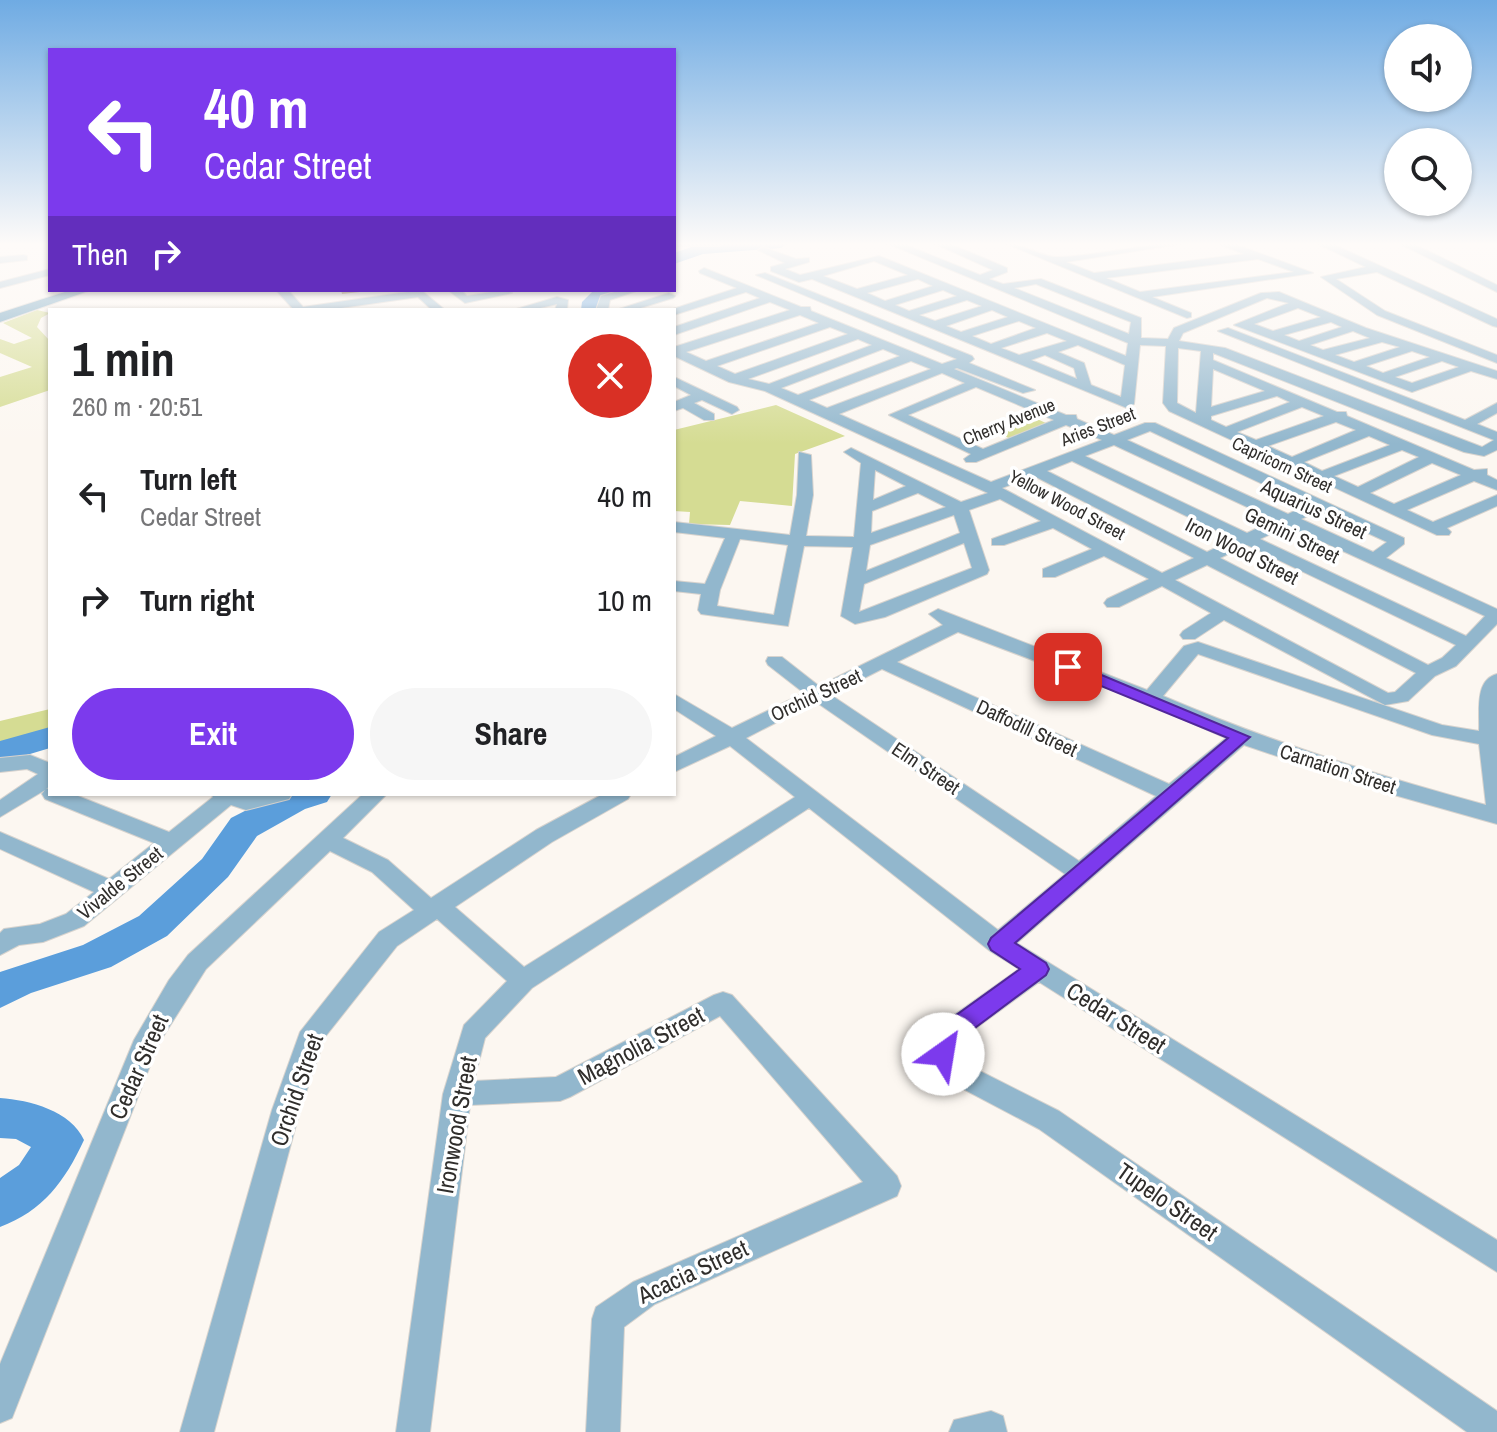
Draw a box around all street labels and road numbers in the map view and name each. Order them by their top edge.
street label: Cherry Avenue [959,392,1059,451]
street label: Aries Street [1056,401,1139,453]
street label: Capricorn Street [1228,430,1337,499]
street label: Yellow Wood Street [1005,463,1130,546]
street label: Aquarius Street [1256,472,1372,545]
street label: Gemini Street [1240,500,1344,569]
street label: Iron Wood Street [1181,510,1304,591]
street label: Orchid Street [766,662,866,727]
street label: Daffodill Street [972,692,1082,763]
street label: Elm Street [887,735,966,800]
street label: Carnation Street [1277,737,1400,800]
street label: Vivalde Street [71,840,168,925]
street label: Cedar Street [1061,974,1173,1061]
street label: Magnolia Street [572,998,710,1092]
street label: Cedar Street [101,1009,176,1124]
street label: Orchid Street [262,1029,330,1150]
street label: Ironwood Street [428,1053,484,1196]
street label: Tupelo Street [1111,1155,1225,1248]
street label: Acacia Street [631,1231,753,1311]

